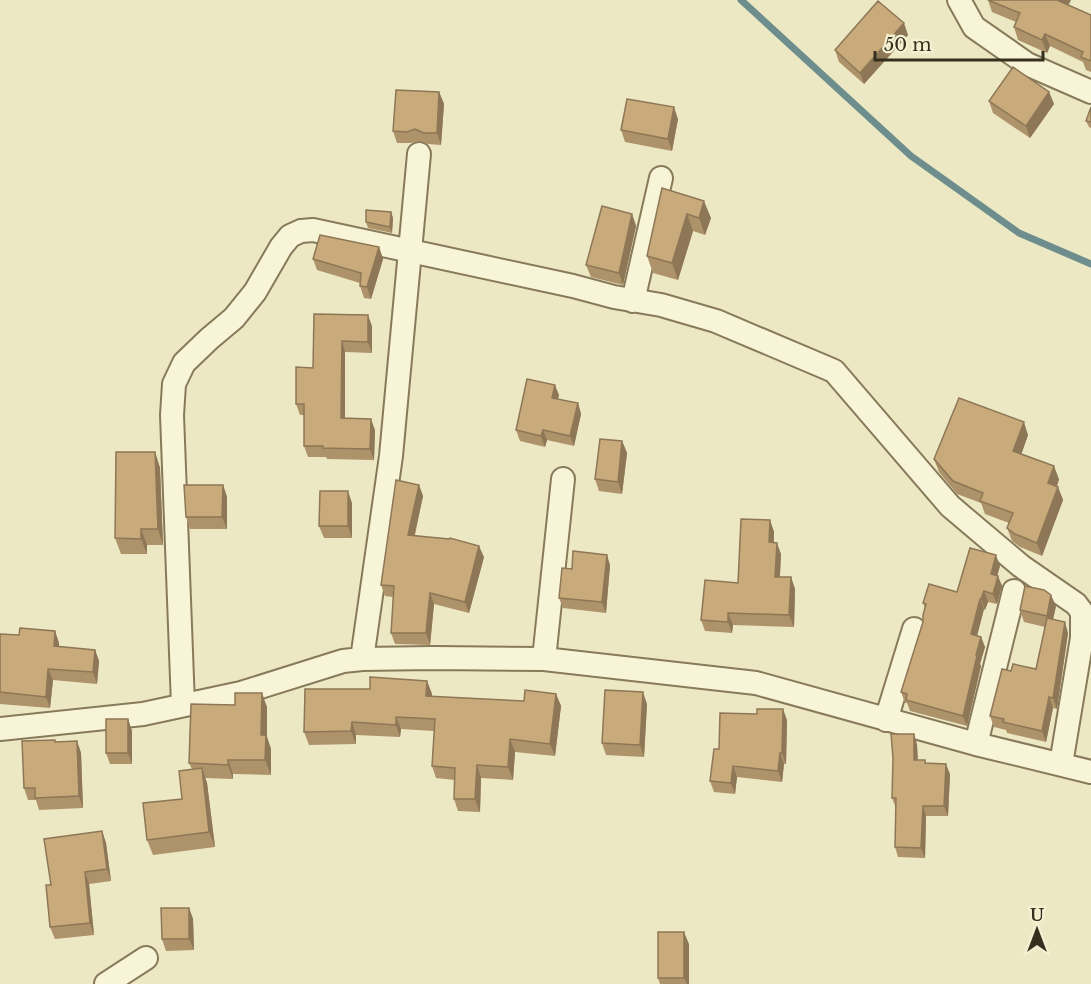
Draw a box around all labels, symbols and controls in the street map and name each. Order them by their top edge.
scale bar [875,24,1043,62]
text: 50 m [884,34,932,56]
north arrow [1007,900,1067,960]
text: U [1030,905,1044,925]

